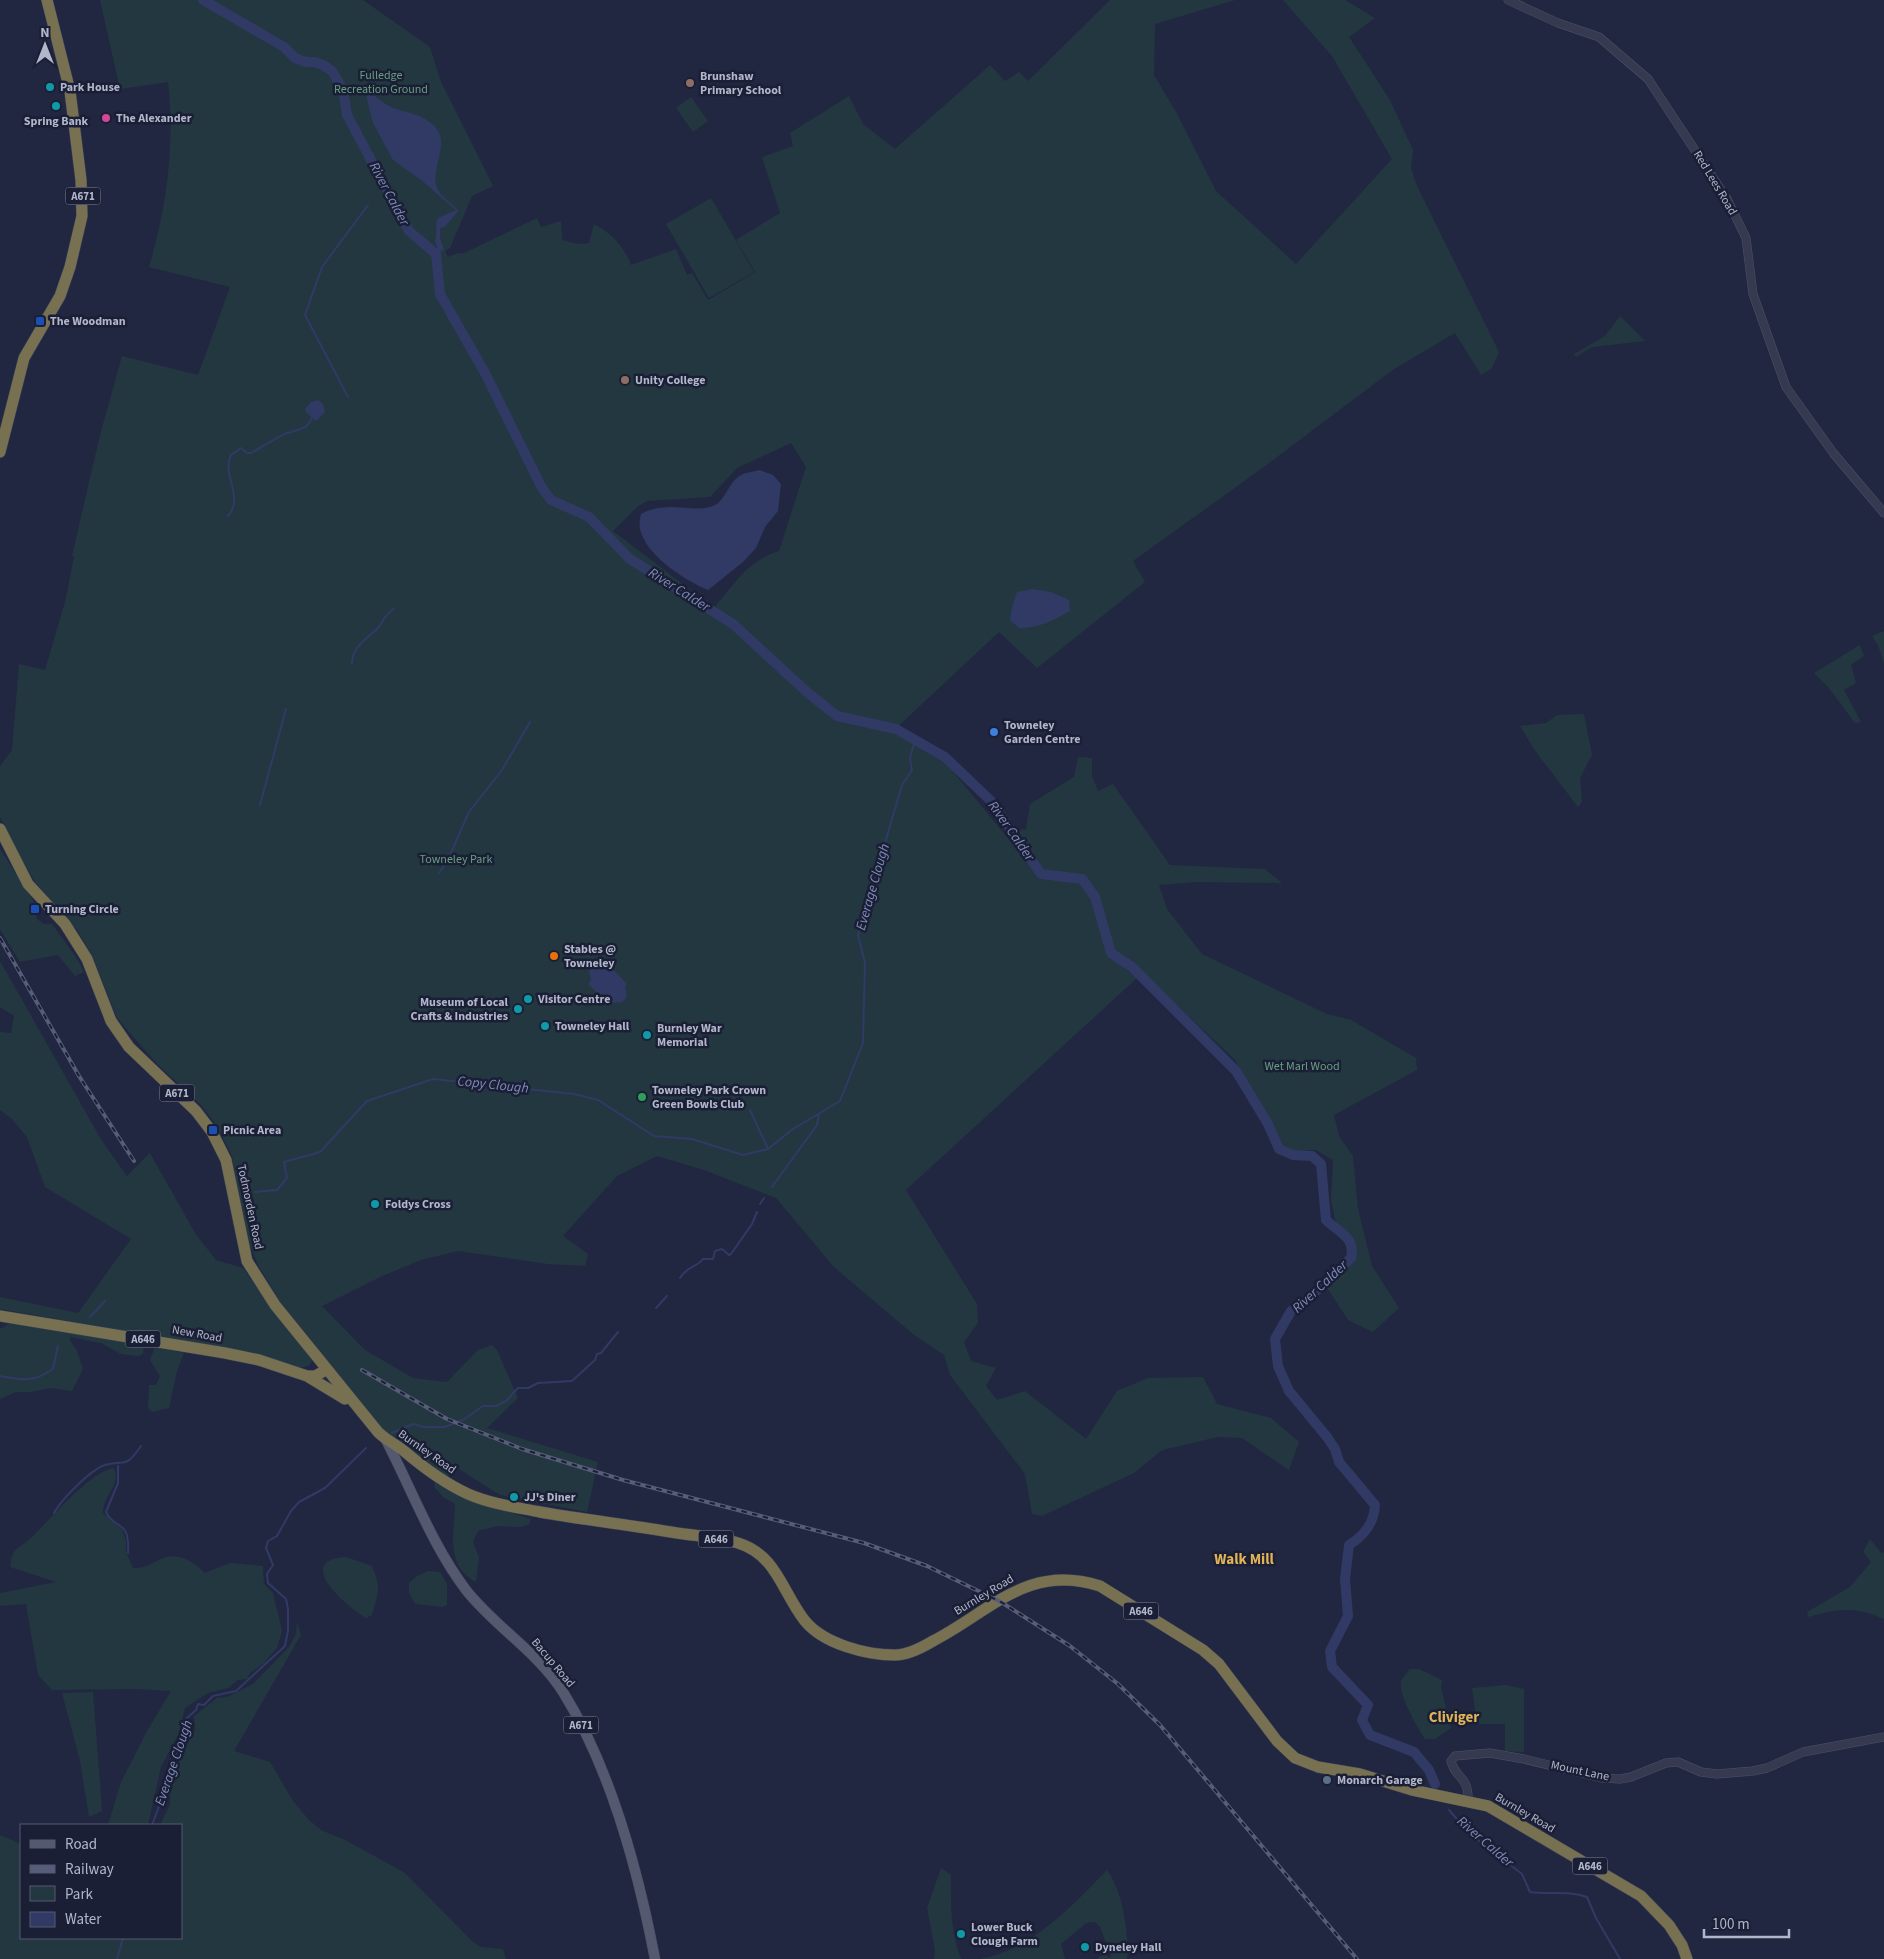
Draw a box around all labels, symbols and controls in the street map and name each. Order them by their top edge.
north arrow [20,20,70,70]
text: N [40,23,50,43]
park label: Fulledge Recreation Ground [334,67,428,98]
place label: Brunshaw Primary School [700,68,782,99]
marker: Brunshaw Primary School [684,77,696,89]
place label: Park House [60,79,120,96]
marker: Park House [44,81,56,93]
marker: Spring Bank [50,100,62,112]
place label: The Alexander [116,110,192,127]
marker: The Alexander [100,112,112,124]
place label: Spring Bank [24,113,89,130]
street label: Red Lees Road [1689,148,1741,218]
water label: River Calder [364,159,415,230]
road number: A671 [66,188,100,205]
place label: The Woodman [50,313,126,330]
marker: The Woodman [34,315,46,327]
place label: Unity College [635,372,705,389]
marker: Unity College [619,374,631,386]
water label: River Calder [644,563,715,617]
place label: Towneley Garden Centre [1004,717,1081,748]
marker: Towneley Garden Centre [988,726,1000,738]
water label: River Calder [983,797,1040,866]
water label: Everage Clough [851,841,895,933]
park label: Towneley Park [420,851,492,868]
place label: Turning Circle [45,901,119,918]
marker: Turning Circle [29,903,41,915]
place label: Stables @ Towneley [564,941,616,972]
marker: Stables @ Towneley [548,950,560,962]
place label: Visitor Centre [537,991,610,1008]
marker: Visitor Centre [522,993,534,1005]
place label: Museum of Local Crafts & Industries [411,994,509,1025]
marker: Museum of Local Crafts & Industries [512,1003,524,1015]
place label: Towneley Hall [555,1018,630,1035]
marker: Towneley Hall [539,1020,551,1032]
place label: Burnley War Memorial [657,1020,722,1051]
marker: Burnley War Memorial [641,1029,653,1041]
park label: Wet Marl Wood [1264,1058,1340,1075]
water label: Copy Clough [456,1071,530,1099]
place label: Towneley Park Crown Green Bowls Club [652,1082,766,1113]
road number: A671 [160,1084,194,1102]
marker: Towneley Park Crown Green Bowls Club [636,1091,648,1103]
place label: Picnic Area [223,1122,281,1139]
marker: Picnic Area [207,1124,219,1136]
street label: Todmorden Road [233,1163,267,1251]
place label: Foldys Cross [385,1196,451,1213]
marker: Foldys Cross [369,1198,381,1210]
water label: River Calder [1288,1255,1353,1318]
street label: New Road [171,1321,223,1347]
road number: A646 [126,1330,160,1348]
street label: Burnley Road [395,1426,459,1478]
place label: JJ's Diner [524,1489,576,1506]
marker: JJ's Diner [508,1491,520,1503]
road number: A646 [698,1530,734,1548]
district label: Walk Mill [1214,1549,1274,1570]
street label: Burnley Road [951,1570,1017,1620]
road number: A646 [1124,1602,1158,1620]
street label: Bacup Road [527,1635,579,1691]
district label: Cliviger [1429,1707,1479,1728]
road number: A671 [564,1716,598,1734]
water label: Everage Clough [150,1717,198,1809]
street label: Mount Lane [1549,1757,1611,1785]
place label: Monarch Garage [1337,1772,1423,1789]
marker: Monarch Garage [1321,1774,1333,1786]
street label: Burnley Road [1492,1789,1558,1837]
water label: River Calder [1452,1812,1519,1873]
legend [20,1824,182,1939]
text: Road [65,1834,97,1855]
road number: A646 [1572,1858,1608,1874]
text: Railway [65,1859,114,1880]
text: Park [65,1884,94,1905]
scale bar [1704,1906,1789,1938]
text: Water [65,1909,102,1930]
text: 100 m [1712,1914,1750,1935]
place label: Lower Buck Clough Farm [971,1919,1038,1950]
marker: Lower Buck Clough Farm [955,1928,967,1940]
place label: Dyneley Hall [1095,1939,1162,1956]
marker: Dyneley Hall [1079,1941,1091,1953]

